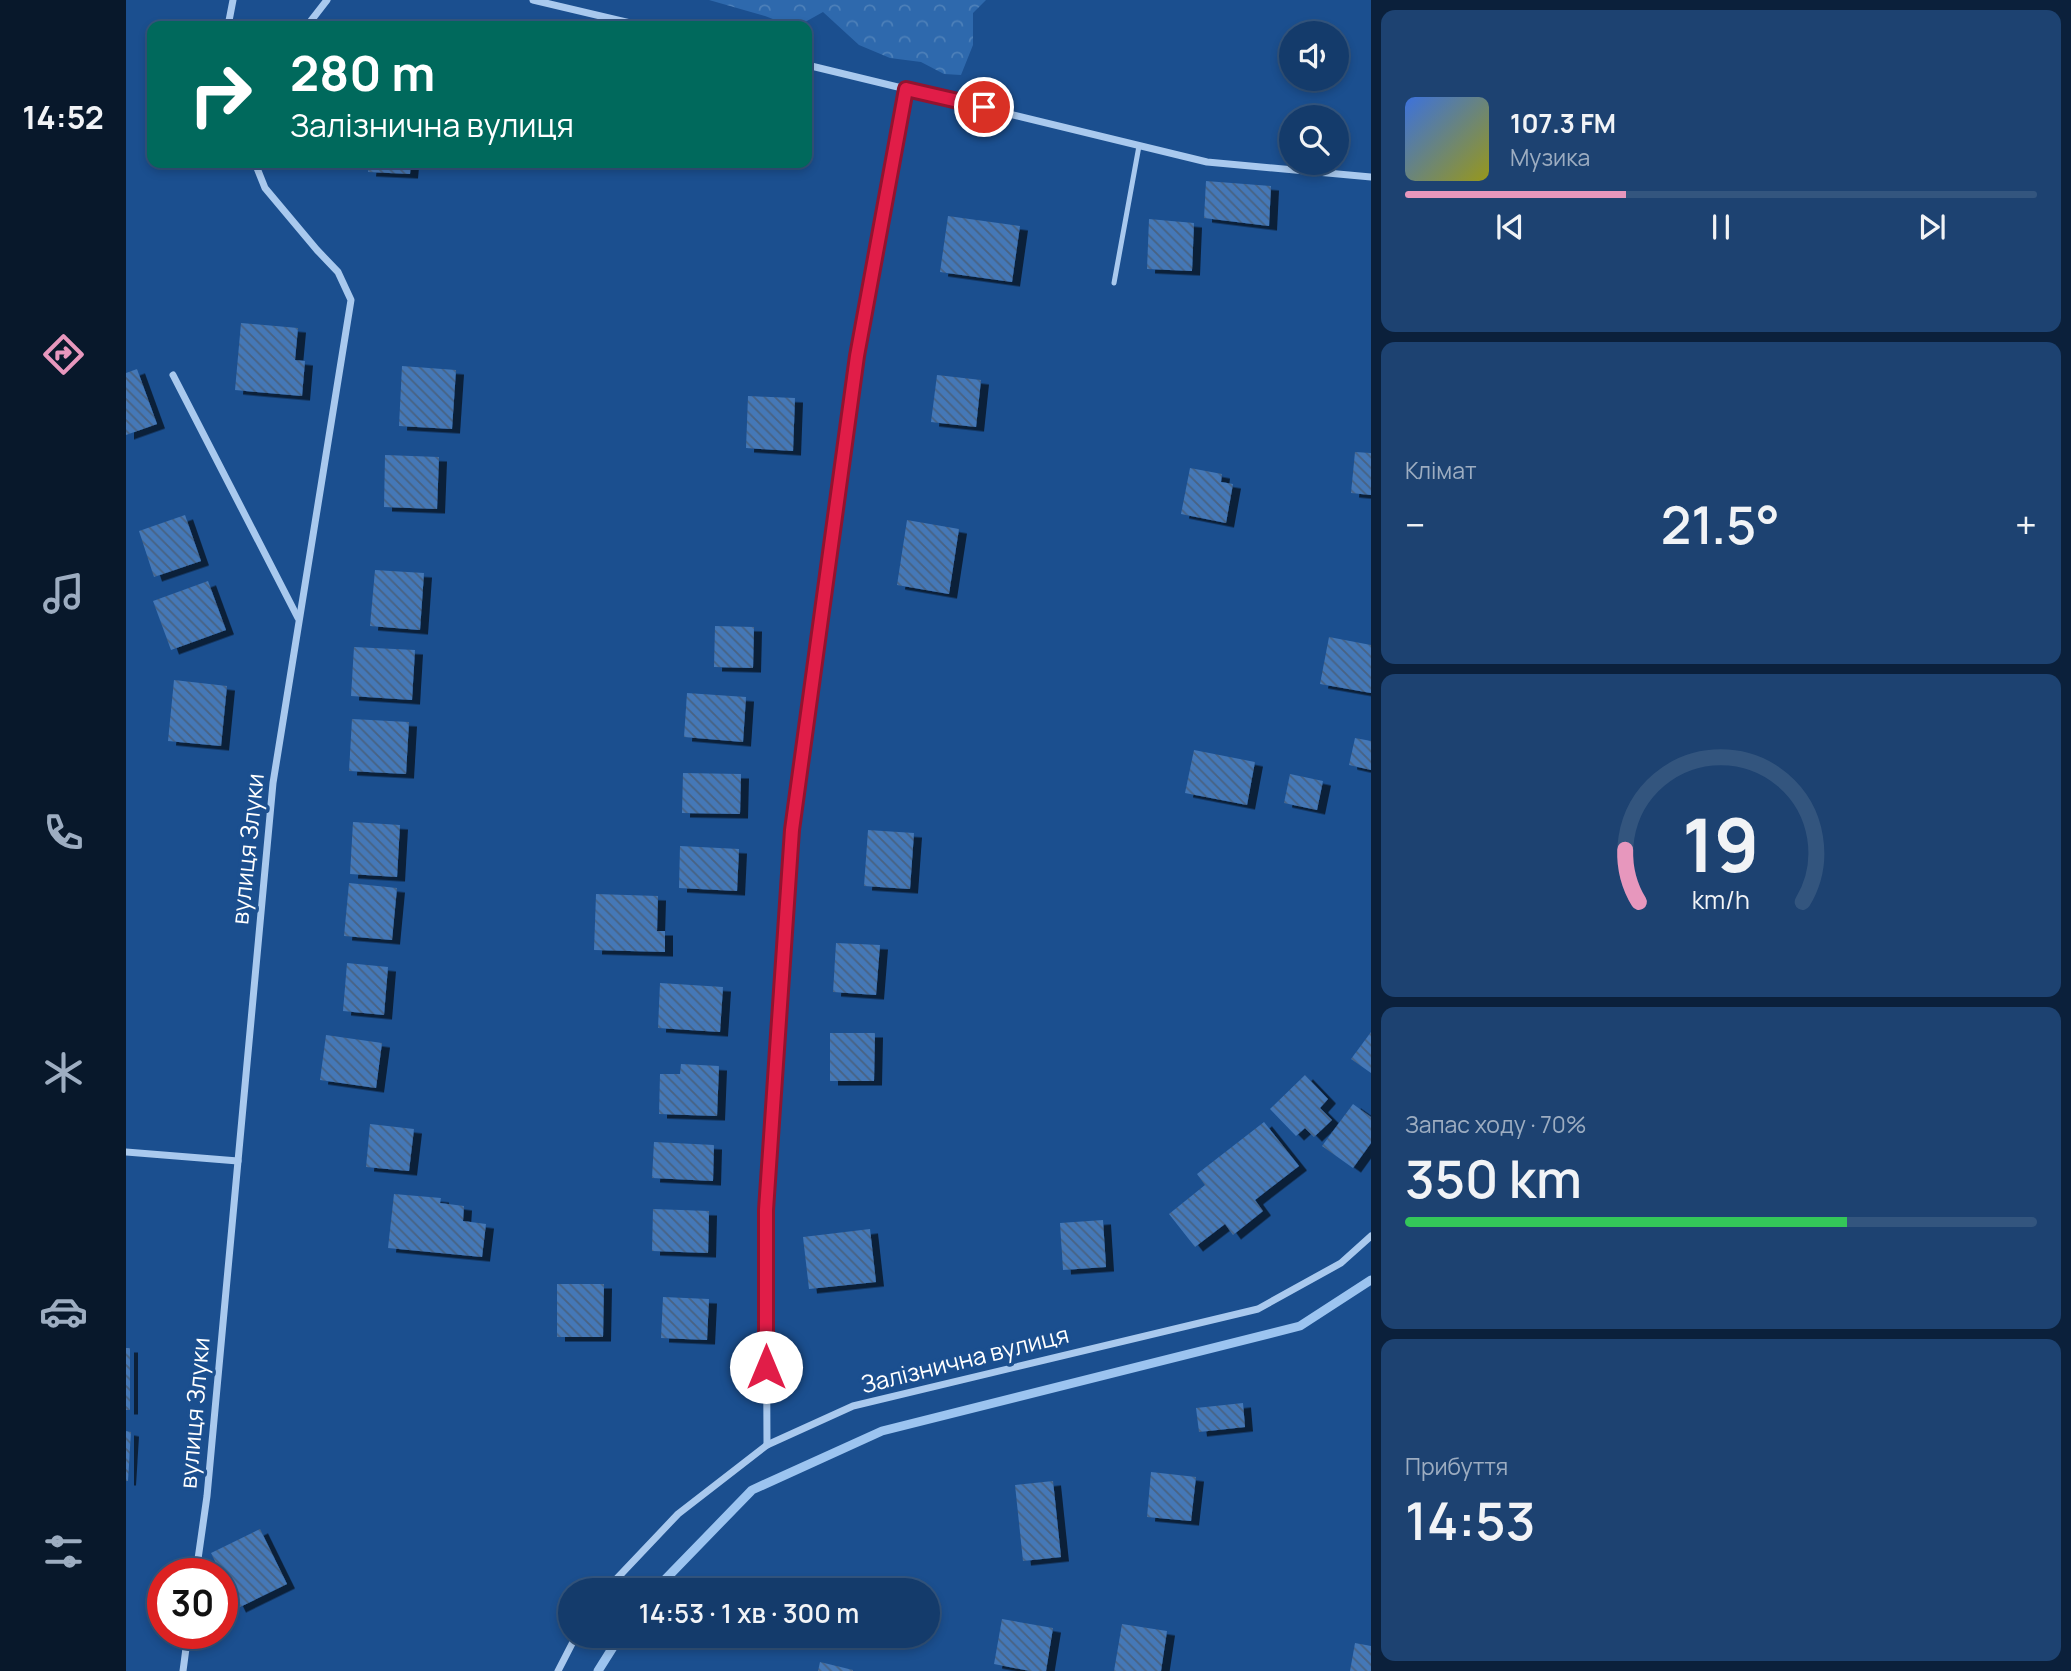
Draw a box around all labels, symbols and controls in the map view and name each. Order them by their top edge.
map controls [1279,21,1349,175]
button: sound [1279,21,1349,91]
text: 280 m [290,39,435,106]
icon: right [175,49,266,140]
pin [954,77,1014,137]
icon: arrive [965,88,1003,126]
text: 14:52 [22,95,104,139]
text: Залізнична вулиця [290,103,574,147]
button: search [1279,105,1349,175]
text: 107.3 FM [1510,105,1616,141]
text: Музика [1510,141,1590,173]
icon: previous [1491,208,1529,246]
icon: pause [1702,208,1740,246]
icon: next [1913,208,1951,246]
icon: directions [39,330,88,379]
text: Клімат [1405,454,1477,486]
text: 21.5° [1661,489,1780,560]
text: − [1405,498,1426,550]
text: + [2015,498,2037,550]
icon: music [39,569,88,618]
street label: вулиця Злуки [222,772,271,926]
text: 19 [1682,794,1760,894]
icon: phone [39,808,88,857]
text: km/h [1692,881,1750,916]
icon: climate [39,1048,88,1097]
text: Запас ходу · 70% [1405,1108,1587,1140]
text: 350 km [1405,1143,1582,1214]
icon: car [39,1287,88,1336]
street label: Залізнична вулиця [857,1317,1072,1400]
position arrow [729,1330,803,1404]
street label: вулиця Злуки [170,1336,217,1490]
text: Прибуття [1405,1450,1508,1482]
text: 14:53 [1405,1485,1535,1556]
icon: filters [39,1527,88,1576]
speed limit sign: 30 [147,1558,238,1649]
text: 14:53 · 1 хв · 300 m [639,1595,859,1631]

